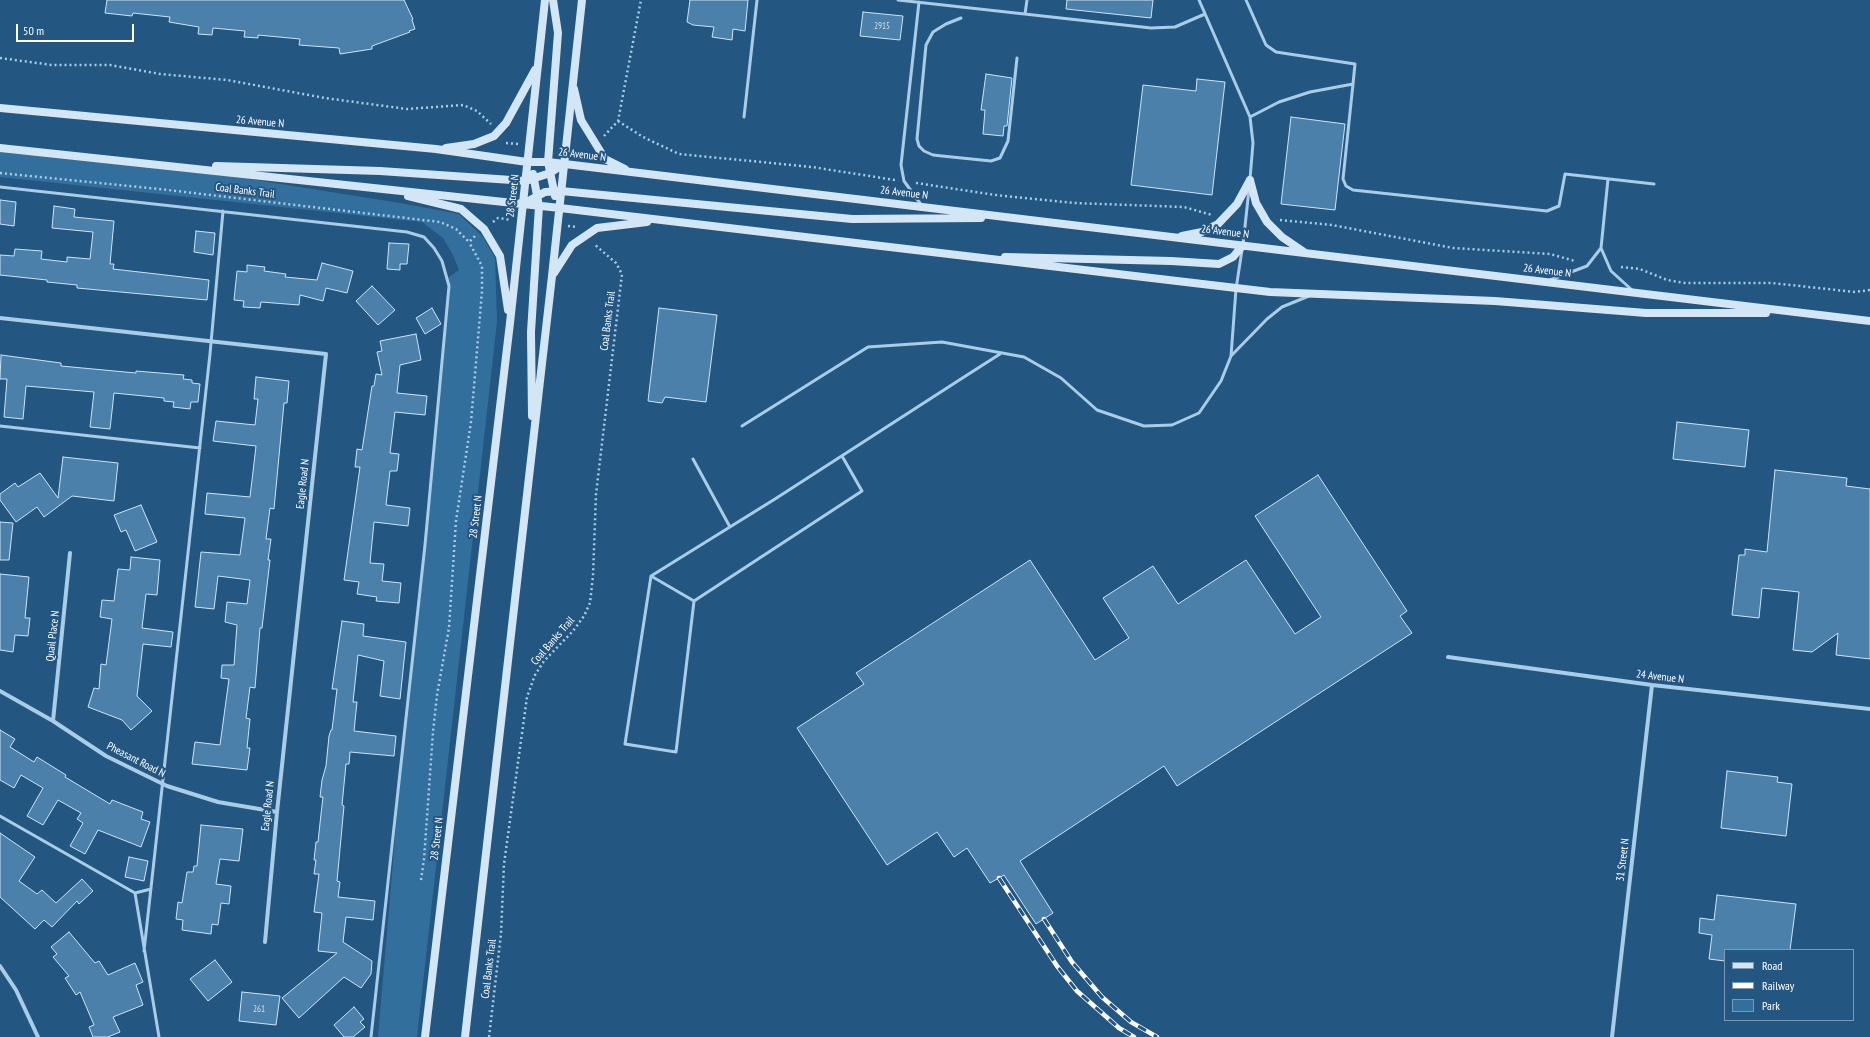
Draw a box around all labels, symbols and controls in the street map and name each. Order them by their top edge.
scale bar [18,16,136,42]
house number: 2915 [874,21,890,31]
text: 50 m [23,23,44,38]
street label: 26 Avenue N [235,113,285,131]
street label: 26 Avenue N [557,146,607,164]
street label: 28 Street N [504,174,522,218]
street label: Coal Banks Trail [214,181,276,201]
street label: 26 Avenue N [879,184,929,202]
street label: 26 Avenue N [1200,223,1250,241]
street label: 26 Avenue N [1522,262,1572,280]
street label: Coal Banks Trail [598,290,618,352]
street label: Eagle Road N [294,458,312,510]
street label: 28 Street N [467,495,485,539]
street label: Quail Place N [44,610,62,662]
street label: Coal Banks Trail [528,614,578,668]
street label: 24 Avenue N [1635,668,1685,686]
street label: Pheasant Road N [104,740,168,780]
street label: Eagle Road N [259,780,277,832]
street label: 28 Street N [428,817,446,861]
street label: 31 Street N [1614,838,1632,882]
street label: Coal Banks Trail [479,938,499,1000]
legend [1724,949,1854,1021]
text: Road [1762,958,1782,973]
text: Railway [1762,978,1794,993]
text: Park [1762,998,1780,1013]
house number: 261 [253,1004,265,1014]

